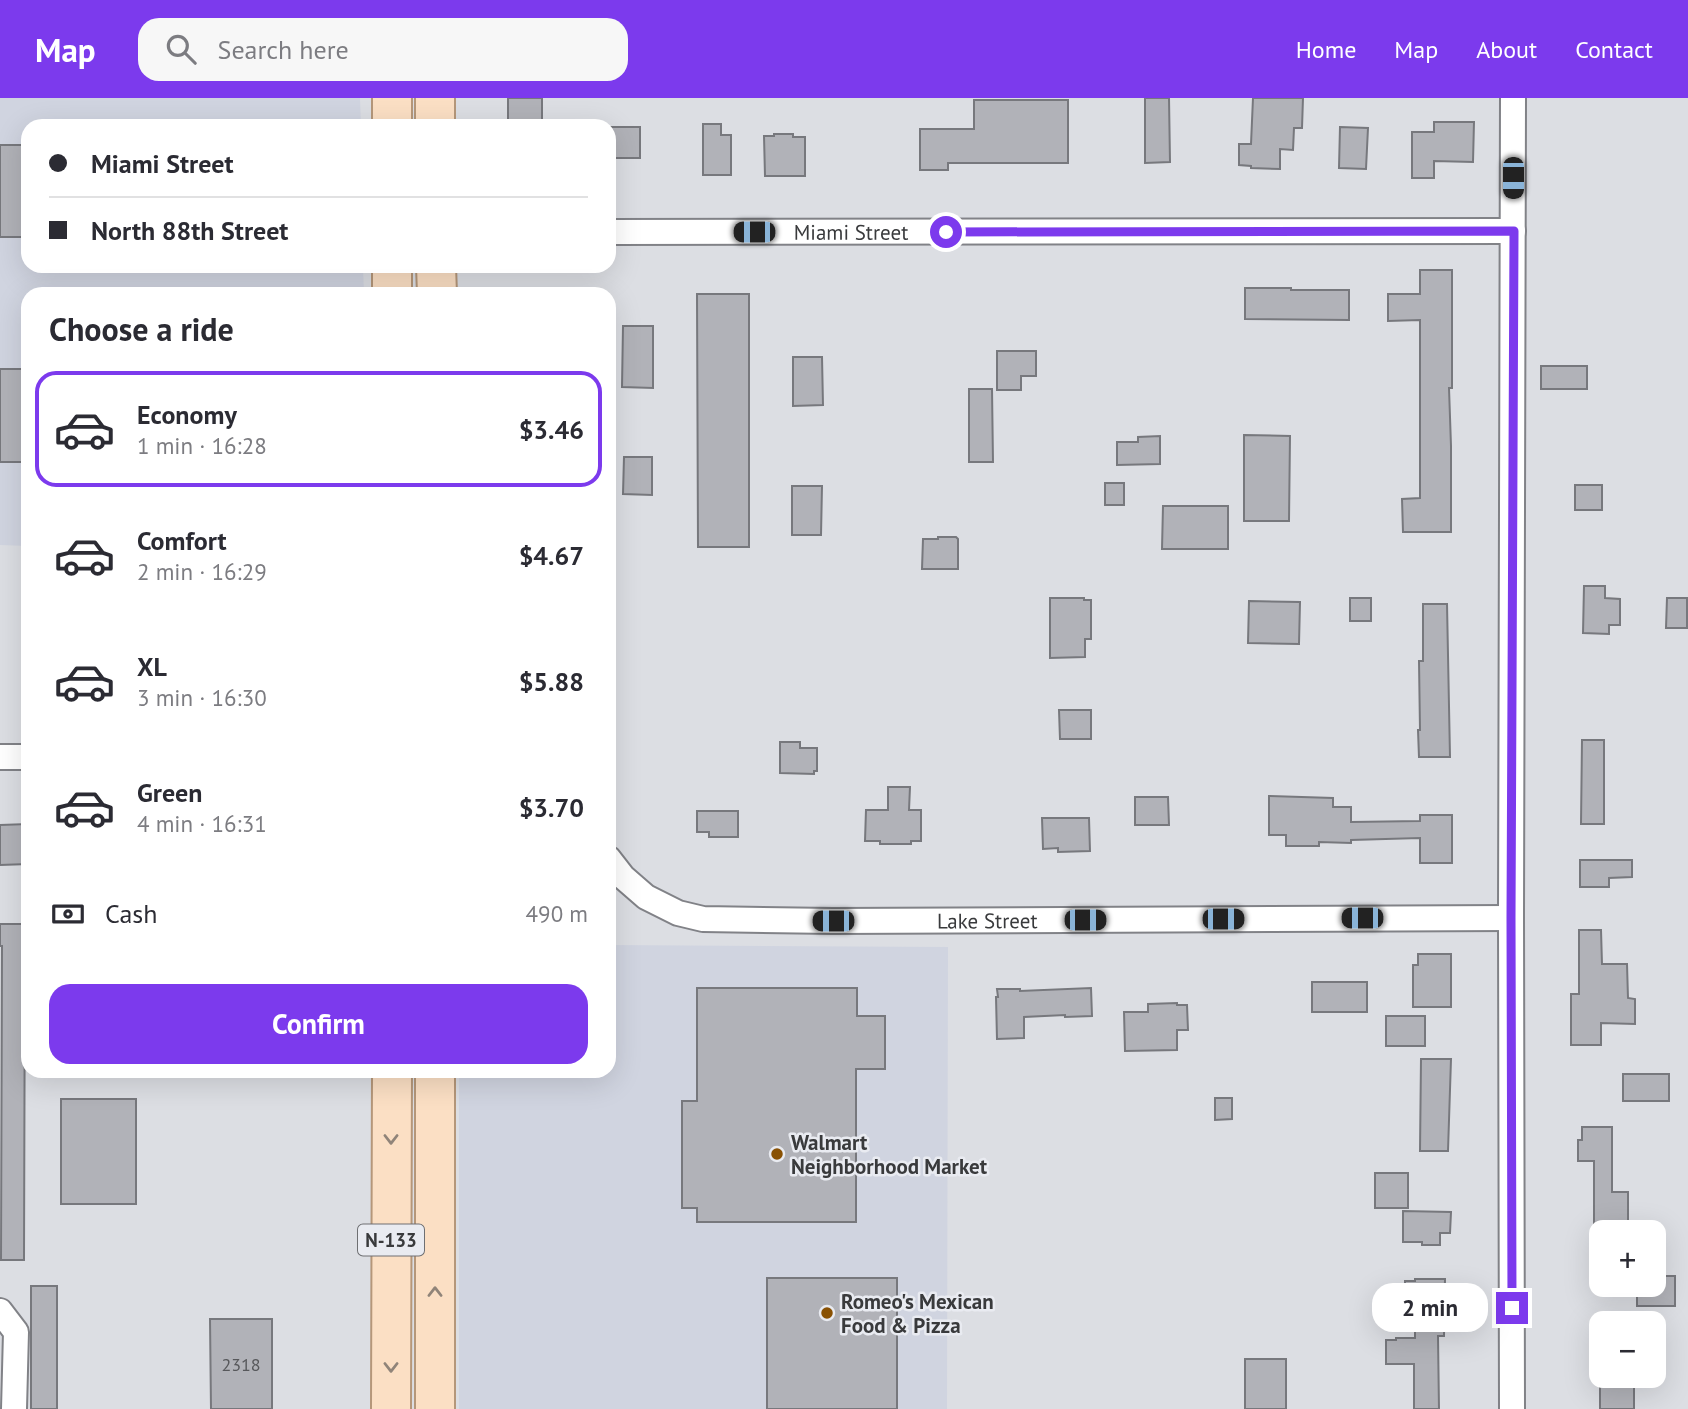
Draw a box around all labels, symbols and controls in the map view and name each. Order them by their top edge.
search box [138,18,628,81]
text: Map [35,28,96,71]
icon: search [162,30,200,68]
text: Search here [218,33,349,66]
text: Home [1296,34,1356,65]
text: Map [1394,34,1438,65]
text: About [1476,34,1537,65]
text: Contact [1575,34,1653,65]
text: Miami Street [91,147,234,180]
car [1503,157,1524,199]
text: North 88th Street [91,214,288,247]
route start [930,216,962,248]
street label: Miami Street [794,218,908,245]
car [734,222,776,243]
text: Choose a ride [49,308,234,350]
icon: car [53,398,116,461]
text: Economy [137,398,237,431]
text: $3.46 [519,413,584,446]
text: 1 min · 16:28 [137,431,267,460]
icon: car [53,524,116,587]
text: Comfort [137,524,227,557]
text: $4.67 [519,539,584,572]
text: 2 min · 16:29 [137,557,267,586]
icon: car [53,650,116,713]
text: XL [137,650,167,683]
text: $5.88 [519,665,584,698]
text: 3 min · 16:30 [137,683,267,712]
icon: car [53,776,116,839]
text: Green [137,776,202,809]
text: $3.70 [519,791,584,824]
text: 4 min · 16:31 [137,809,267,838]
icon: cash [49,895,87,933]
text: Cash [105,897,157,930]
text: 490 m [526,899,588,928]
street label: Lake Street [937,907,1038,934]
car [1342,908,1384,929]
car [1203,909,1245,930]
car [1065,910,1107,931]
car [813,911,855,932]
button: Confirm [49,984,588,1064]
place label: Walmart Neighborhood Market [791,1129,988,1180]
one-way arrow [383,1134,399,1145]
marker: Walmart Neighborhood Market [769,1146,785,1162]
map controls [1589,1220,1666,1388]
button: + [1589,1220,1666,1297]
road number: N-133 [358,1224,424,1256]
callout: 2 min [1372,1284,1488,1332]
one-way arrow [427,1286,443,1297]
place label: Romeo's Mexican Food & Pizza [841,1288,994,1339]
route end [1496,1292,1528,1324]
text: 2 min [1402,1293,1458,1322]
marker: Romeo's Mexican Food & Pizza [819,1305,835,1321]
button: − [1589,1311,1666,1388]
house number: 2318 [221,1353,261,1376]
one-way arrow [383,1362,399,1372]

